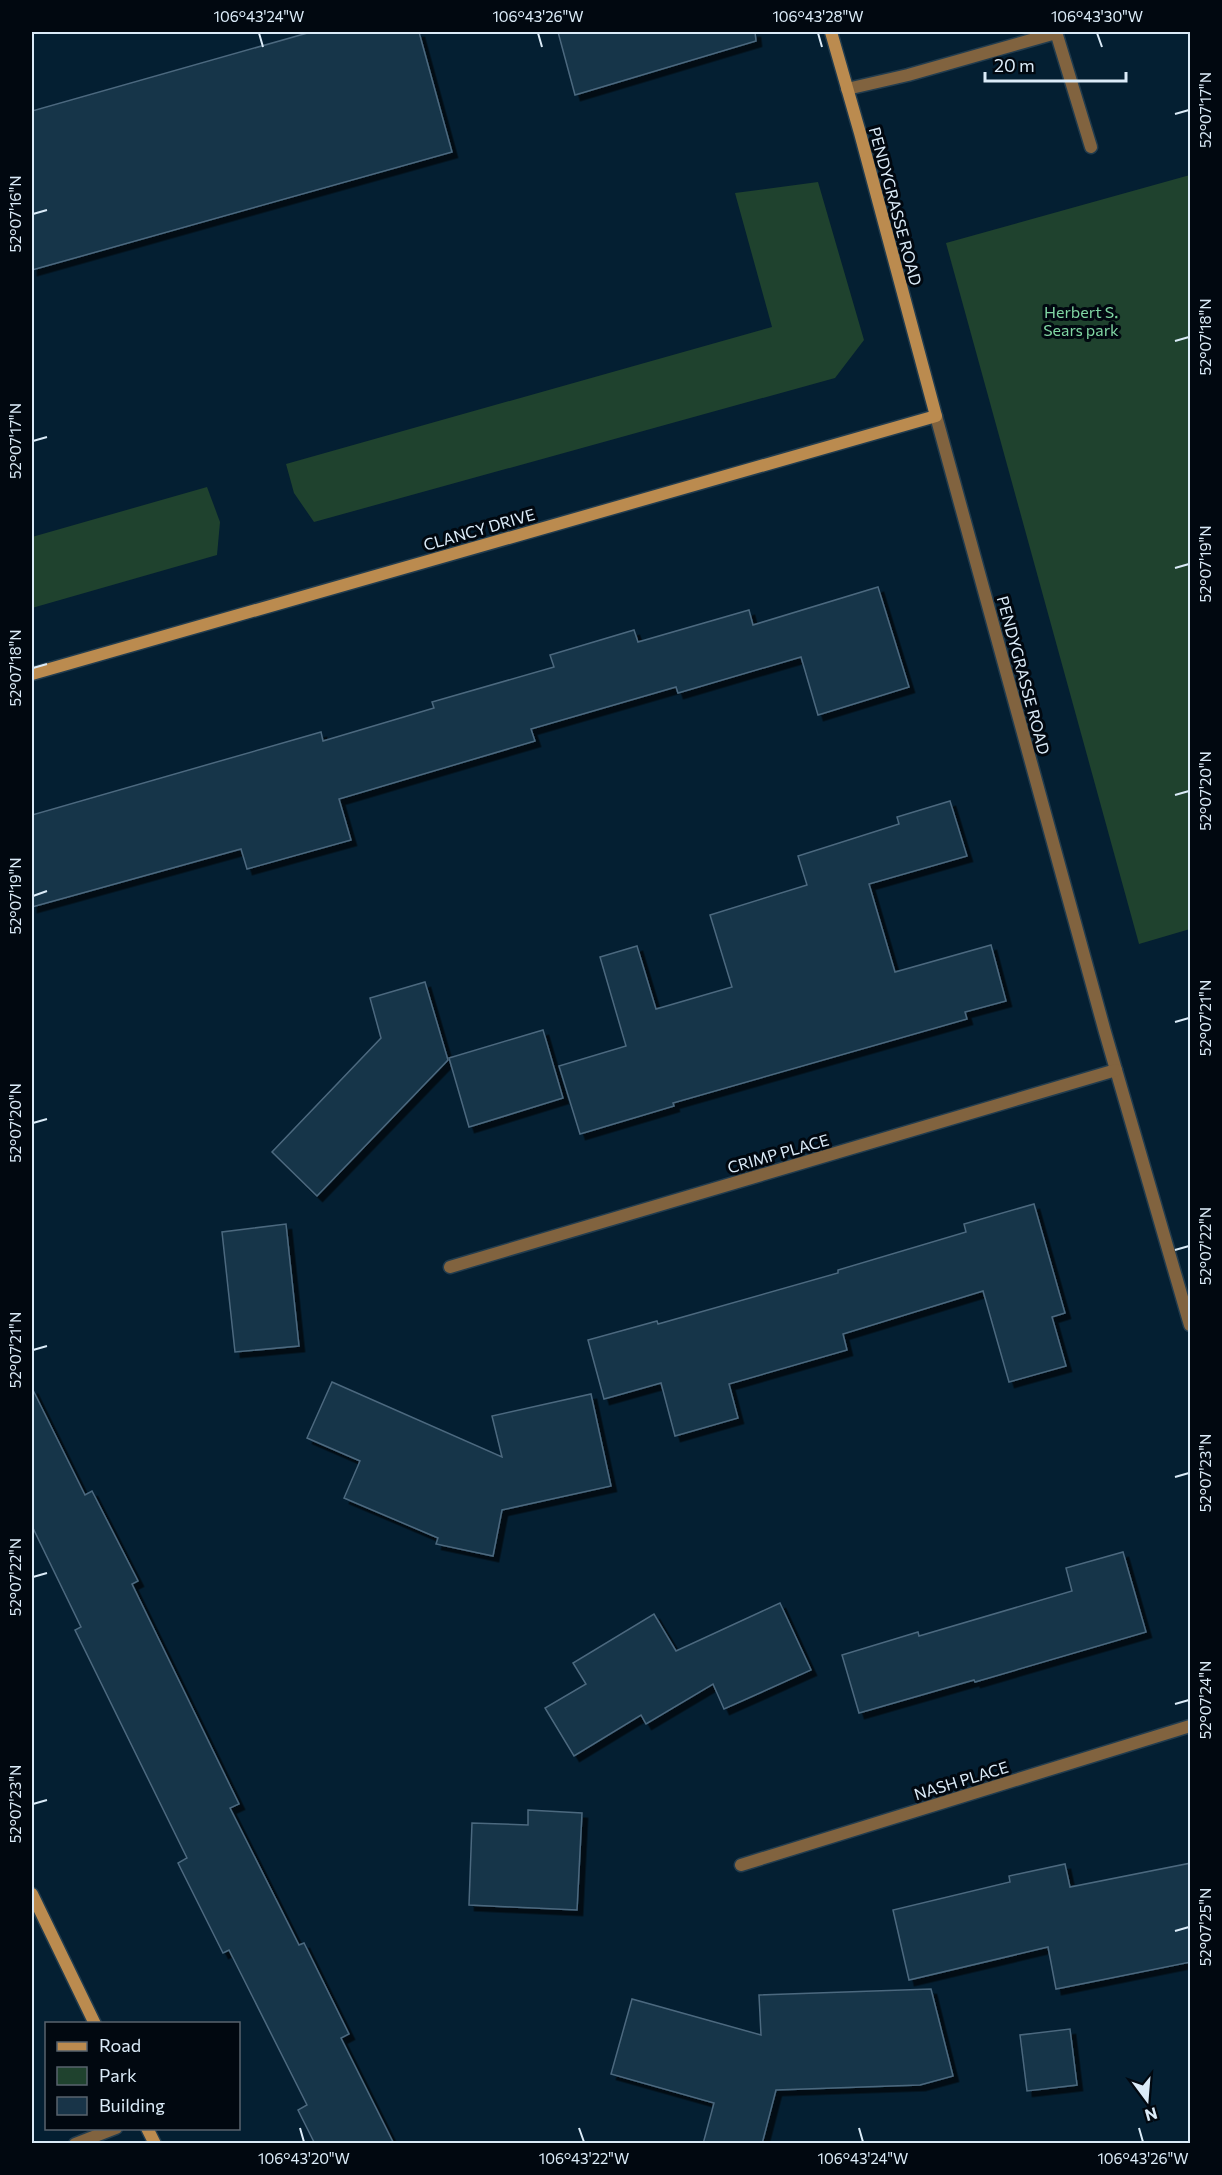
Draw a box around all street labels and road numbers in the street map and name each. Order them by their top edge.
street label: PENDYGRASSE ROAD [866,125,926,287]
street label: CLANCY DRIVE [421,504,537,554]
street label: PENDYGRASSE ROAD [994,594,1054,756]
street label: CRIMP PLACE [725,1129,831,1177]
street label: NASH PLACE [911,1757,1011,1803]

